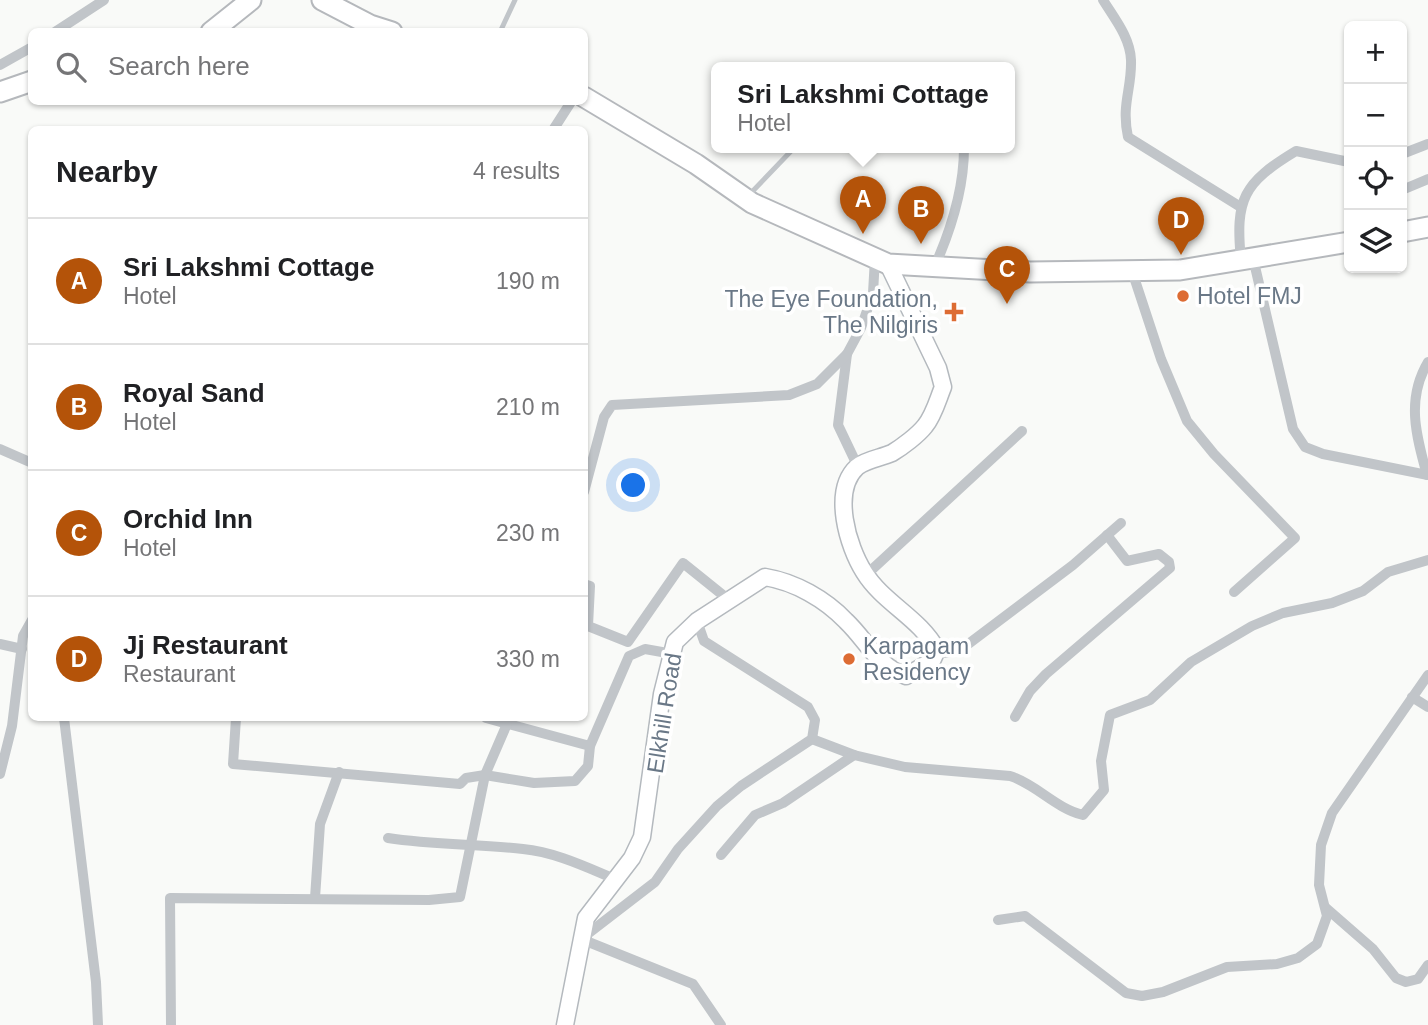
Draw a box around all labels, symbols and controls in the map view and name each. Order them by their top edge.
map controls [1344,21,1407,273]
button: + [1344,21,1407,84]
search box [28,28,588,105]
icon: search [52,48,90,86]
text: Search here [108,51,250,81]
popup [711,62,1015,153]
text: Sri Lakshmi Cottage [737,79,989,109]
button: − [1344,84,1407,147]
text: Hotel [737,110,791,136]
button: locate [1344,147,1407,210]
text: Nearby [56,155,158,188]
text: 4 results [473,158,560,184]
pin: A [840,176,886,234]
pin: B [898,186,944,244]
pin: D [1158,197,1204,255]
button: layers [1344,210,1407,273]
pin: C [984,246,1030,304]
text: Sri Lakshmi Cottage [123,252,374,282]
text: A [71,268,87,294]
text: 190 m [496,268,560,294]
text: Hotel [123,283,177,309]
place label: Hotel FMJ [1197,283,1302,309]
place label: The Eye Foundation, The Nilgiris [724,286,938,338]
marker: Hotel FMJ [1175,288,1191,304]
marker: The Eye Foundation, The Nilgiris [944,302,964,322]
text: Royal Sand [123,378,265,408]
text: B [71,394,87,420]
text: 210 m [496,394,560,420]
text: Hotel [123,409,177,435]
your location [616,468,650,502]
text: Orchid Inn [123,504,253,534]
text: C [71,520,87,546]
text: 230 m [496,520,560,546]
text: Hotel [123,535,177,561]
text: Jj Restaurant [123,630,288,660]
place label: Karpagam Residency [863,633,971,685]
text: D [71,646,87,672]
text: 330 m [496,646,560,672]
street label: Elkhill Road [642,651,686,775]
marker: Karpagam Residency [841,651,857,667]
text: Restaurant [123,661,236,687]

